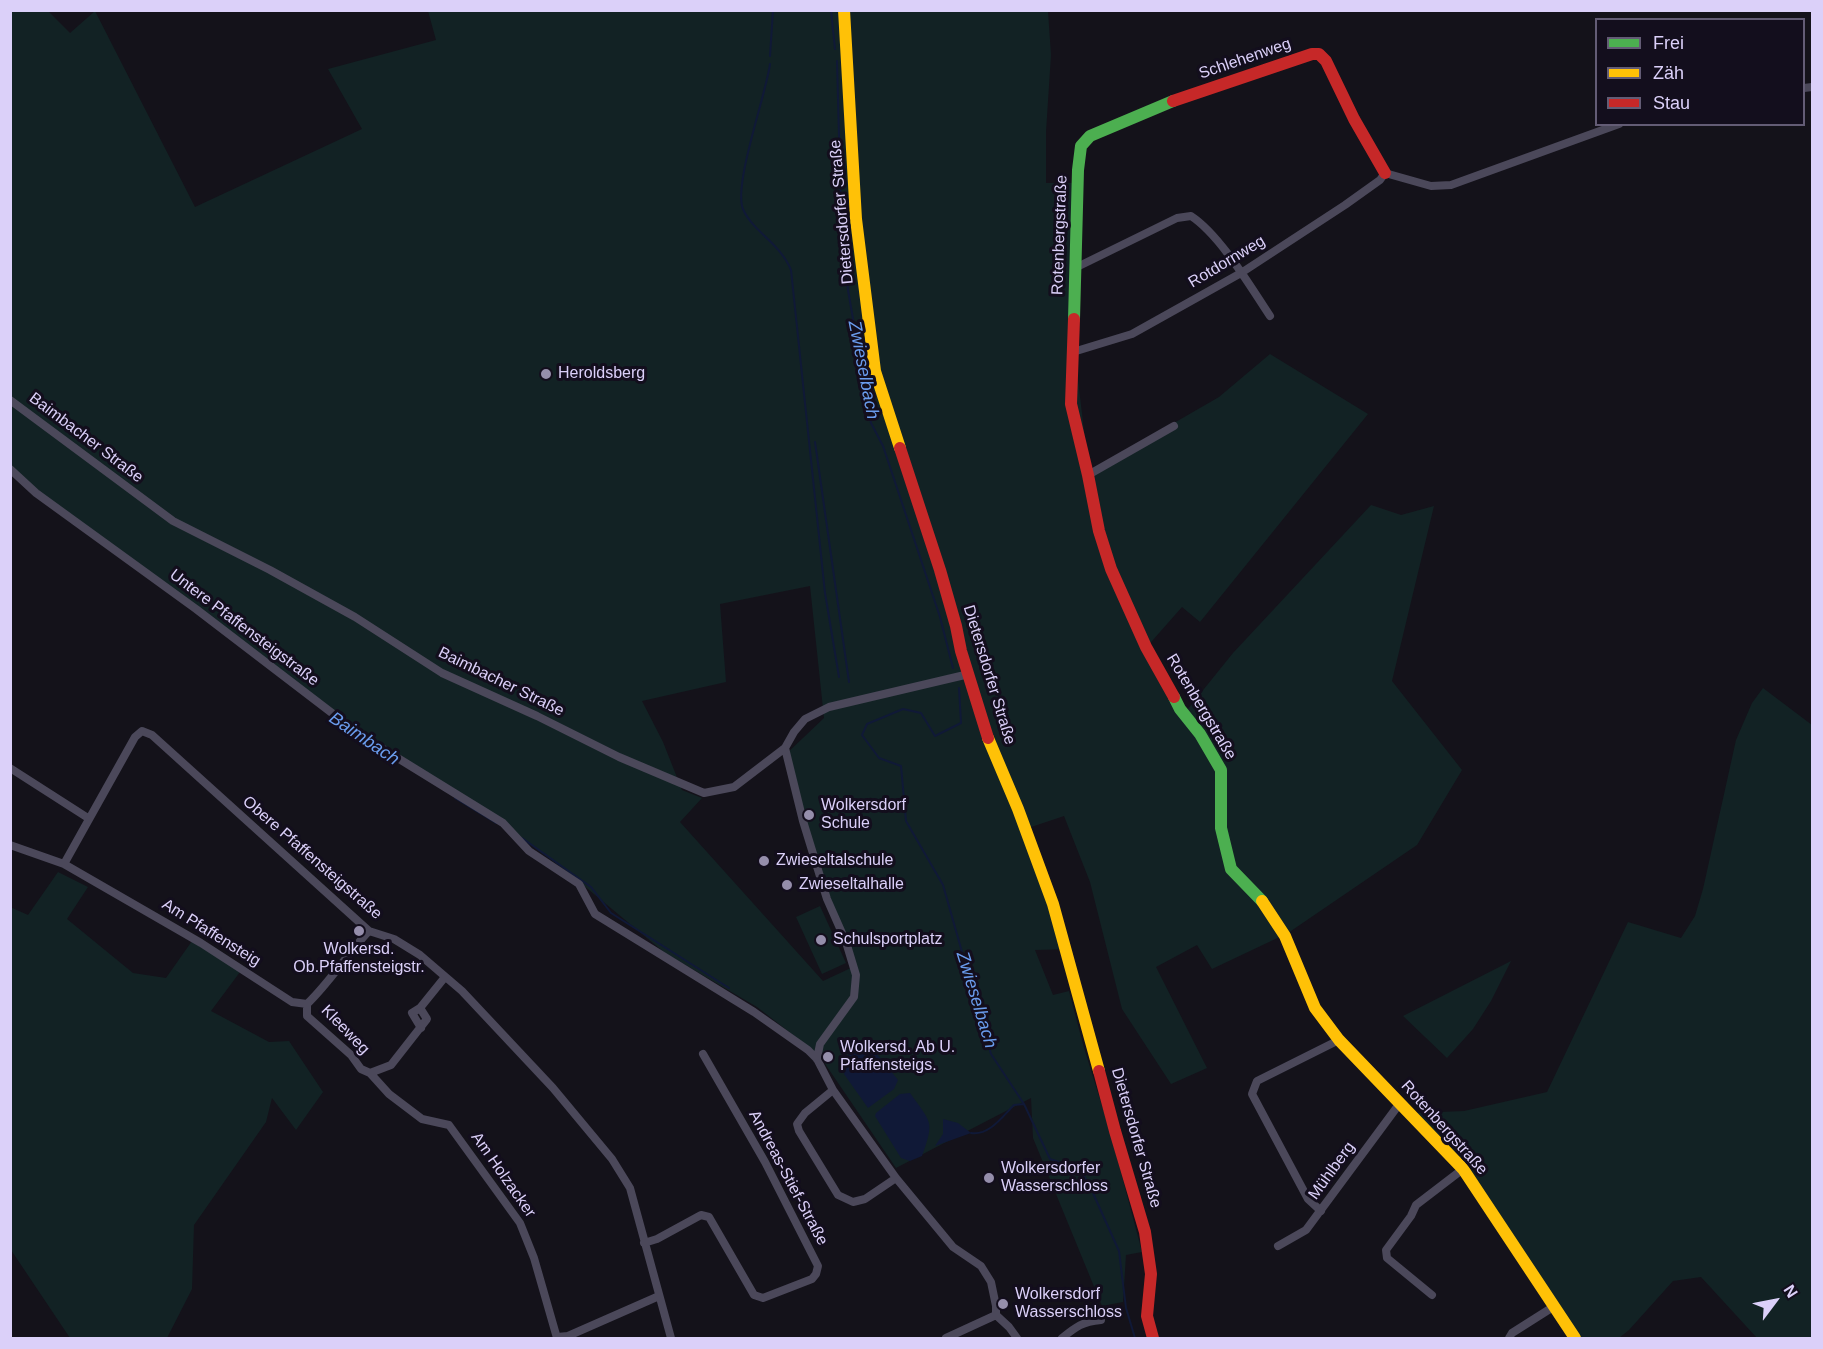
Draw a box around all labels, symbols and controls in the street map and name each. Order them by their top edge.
legend [1595,18,1805,126]
text: Frei [1653,33,1684,53]
street label: Schlehenweg [1196,34,1294,84]
text: Zäh [1653,63,1684,83]
text: Stau [1653,93,1690,113]
street label: Dietersdorfer Straße [826,139,858,285]
street label: Rotenbergstraße [1048,175,1072,295]
street label: Rotdornweg [1185,232,1269,292]
water label: Zwieselbach [843,319,883,421]
place label: Heroldsberg [558,364,645,384]
marker: Heroldsberg [539,367,553,381]
street label: Baimbacher Straße [25,389,147,487]
street label: Untere Pfaffensteigstraße [166,566,322,690]
street label: Dietersdorfer Straße [959,603,1019,747]
street label: Baimbacher Straße [435,643,567,721]
street label: Rotenbergstraße [1162,651,1240,763]
water label: Baimbach [325,708,403,770]
street label: Obere Pfaffensteigstraße [238,792,386,924]
place label: Wolkersdorf Schule [821,796,906,834]
marker: Wolkersdorf Schule [802,808,816,822]
place label: Zwieseltalschule [776,851,893,871]
marker: Zwieseltalschule [757,854,771,868]
place label: Zwieseltalhalle [799,875,904,895]
marker: Zwieseltalhalle [780,878,794,892]
street label: Am Pfaffensteig [158,895,264,971]
marker: Wolkersd. Ob.Pfaffensteigstr. [352,924,366,938]
place label: Schulsportplatz [833,930,942,950]
marker: Schulsportplatz [814,933,828,947]
place label: Wolkersd. Ob.Pfaffensteigstr. [293,940,425,978]
water label: Zwieselbach [951,949,1001,1051]
street label: Kleeweg [317,1001,373,1059]
place label: Wolkersd. Ab U. Pfaffensteigs. [840,1038,955,1076]
marker: Wolkersd. Ab U. Pfaffensteigs. [821,1050,835,1064]
street label: Dietersdorfer Straße [1107,1066,1165,1210]
street label: Rotenbergstraße [1397,1077,1491,1179]
street label: Andreas-Stief-Straße [744,1107,832,1249]
street label: Am Holzacker [467,1129,539,1221]
street label: Mühlberg [1305,1138,1359,1204]
place label: Wolkersdorfer Wasserschloss [1001,1159,1108,1197]
marker: Wolkersdorfer Wasserschloss [982,1171,996,1185]
north arrow [1745,1271,1805,1331]
text: N [1780,1282,1801,1301]
place label: Wolkersdorf Wasserschloss [1015,1285,1122,1323]
marker: Wolkersdorf Wasserschloss [996,1297,1010,1311]

